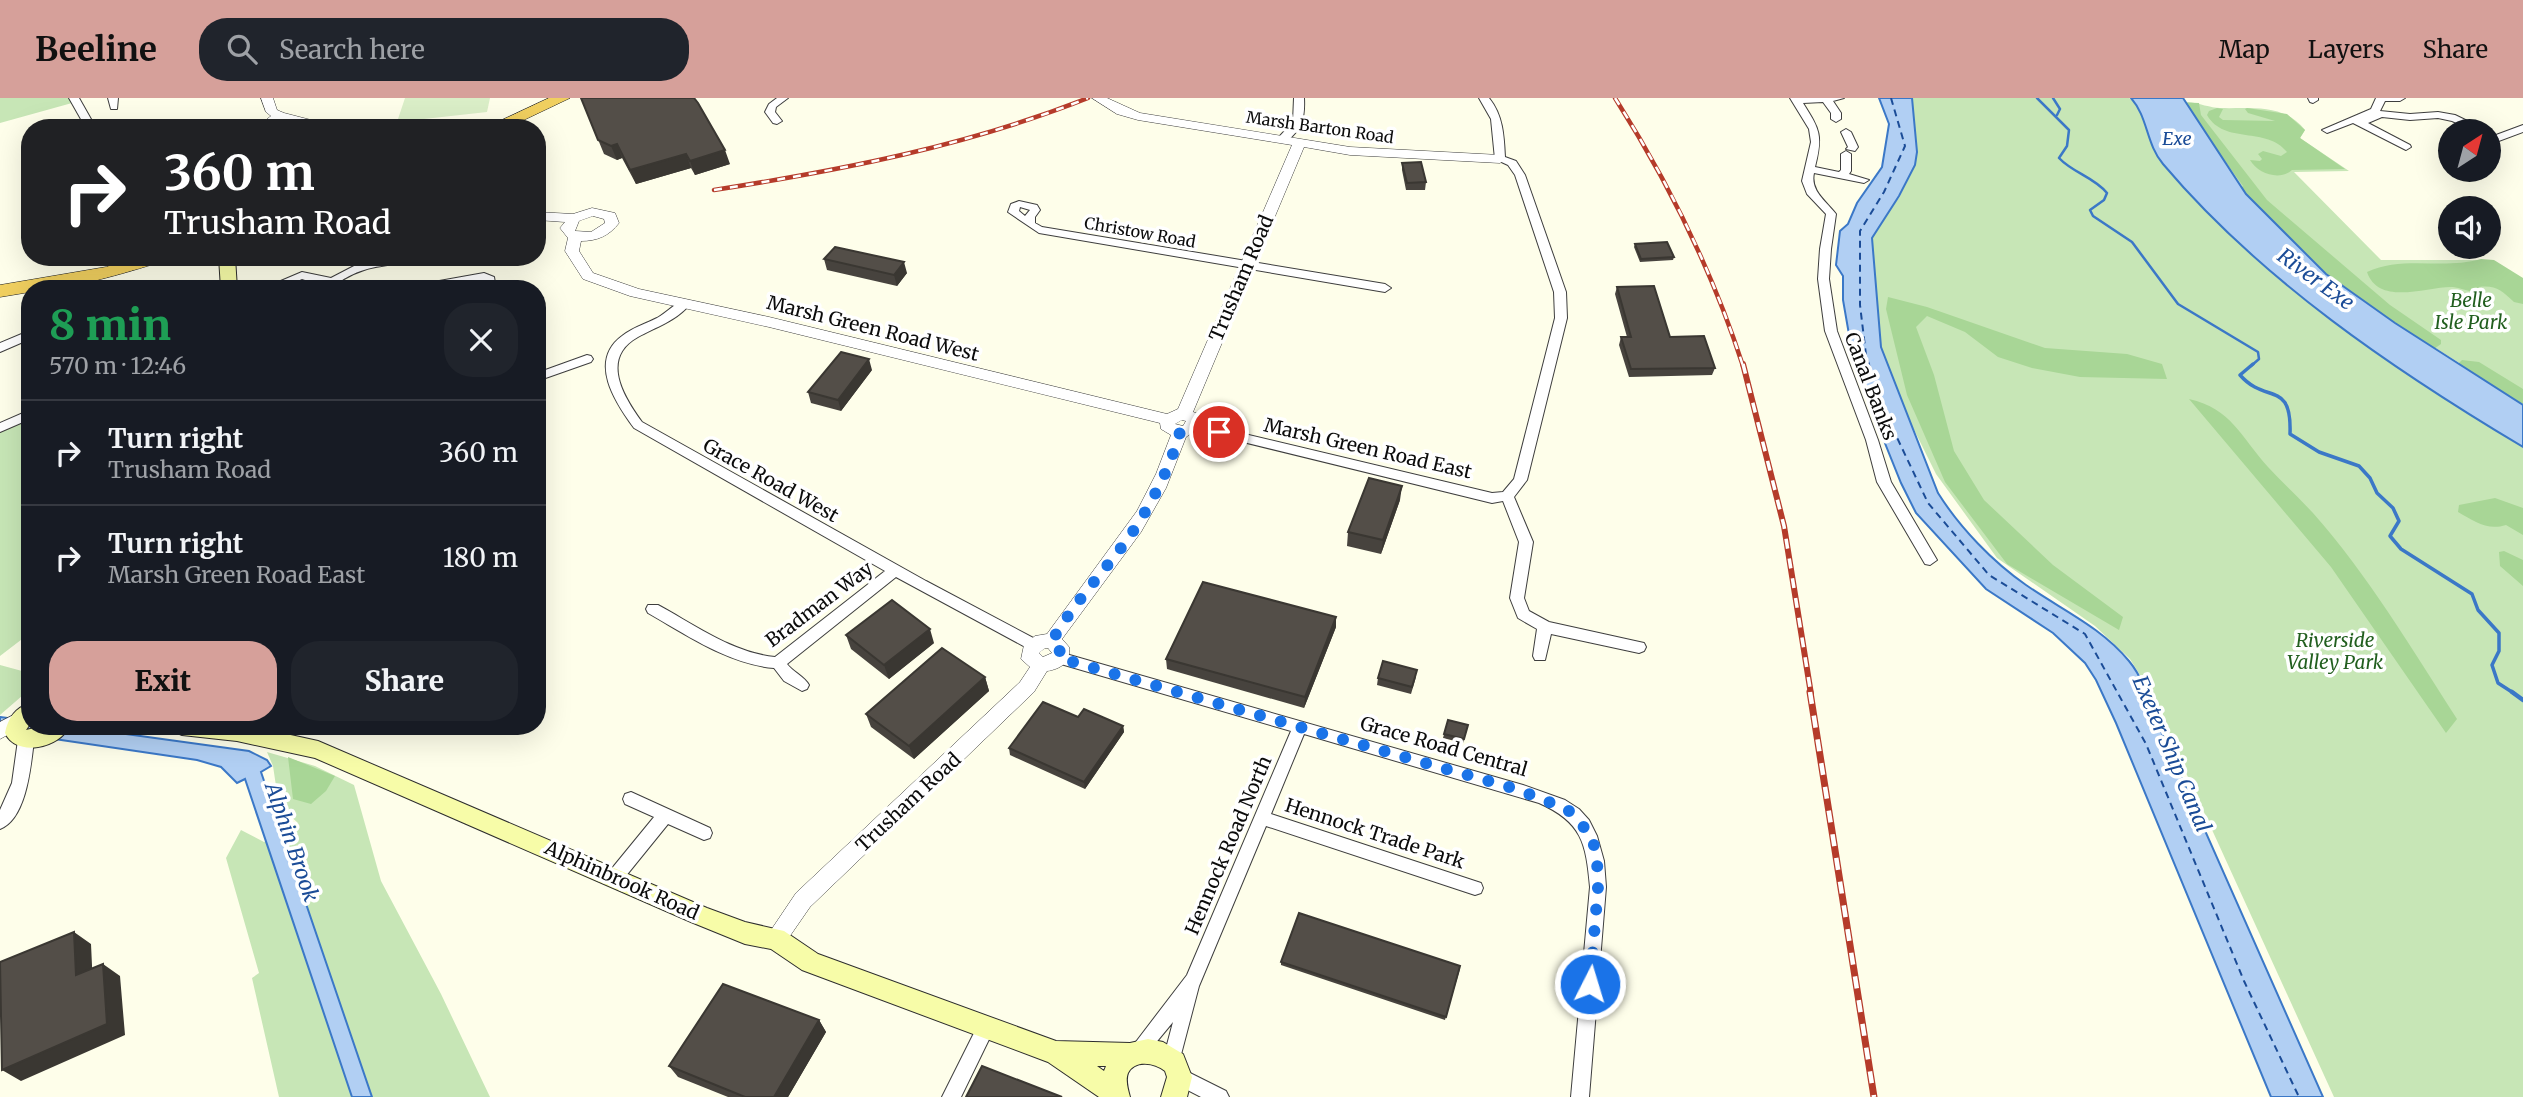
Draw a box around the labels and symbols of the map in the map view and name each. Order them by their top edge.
street label: Marsh Barton Road [1245,107,1395,147]
north arrow [2438,119,2501,182]
water label: Exe [2162,127,2192,150]
street label: Trusham Road [1204,211,1278,345]
street label: Christow Road [1083,212,1198,252]
water label: River Exe [2272,242,2360,316]
park label: Belle Isle Park [2435,288,2508,334]
street label: Marsh Green Road West [764,290,982,366]
street label: Canal Banks [1839,329,1903,443]
pin [1189,402,1249,462]
street label: Marsh Green Road East [1262,412,1475,484]
street label: Grace Road West [699,433,844,527]
street label: Bradman Way [761,556,877,652]
park label: Riverside Valley Park [2287,628,2384,674]
water label: Exeter Ship Canal [2127,672,2217,836]
street label: Grace Road Central [1358,711,1531,781]
street label: Trusham Road [851,747,965,857]
street label: Hennock Road North [1179,751,1277,938]
water label: Alphin Brook [258,777,325,906]
street label: Hennock Trade Park [1282,793,1468,873]
street label: Alphinbrook Road [540,835,703,925]
position arrow [1553,947,1627,1021]

